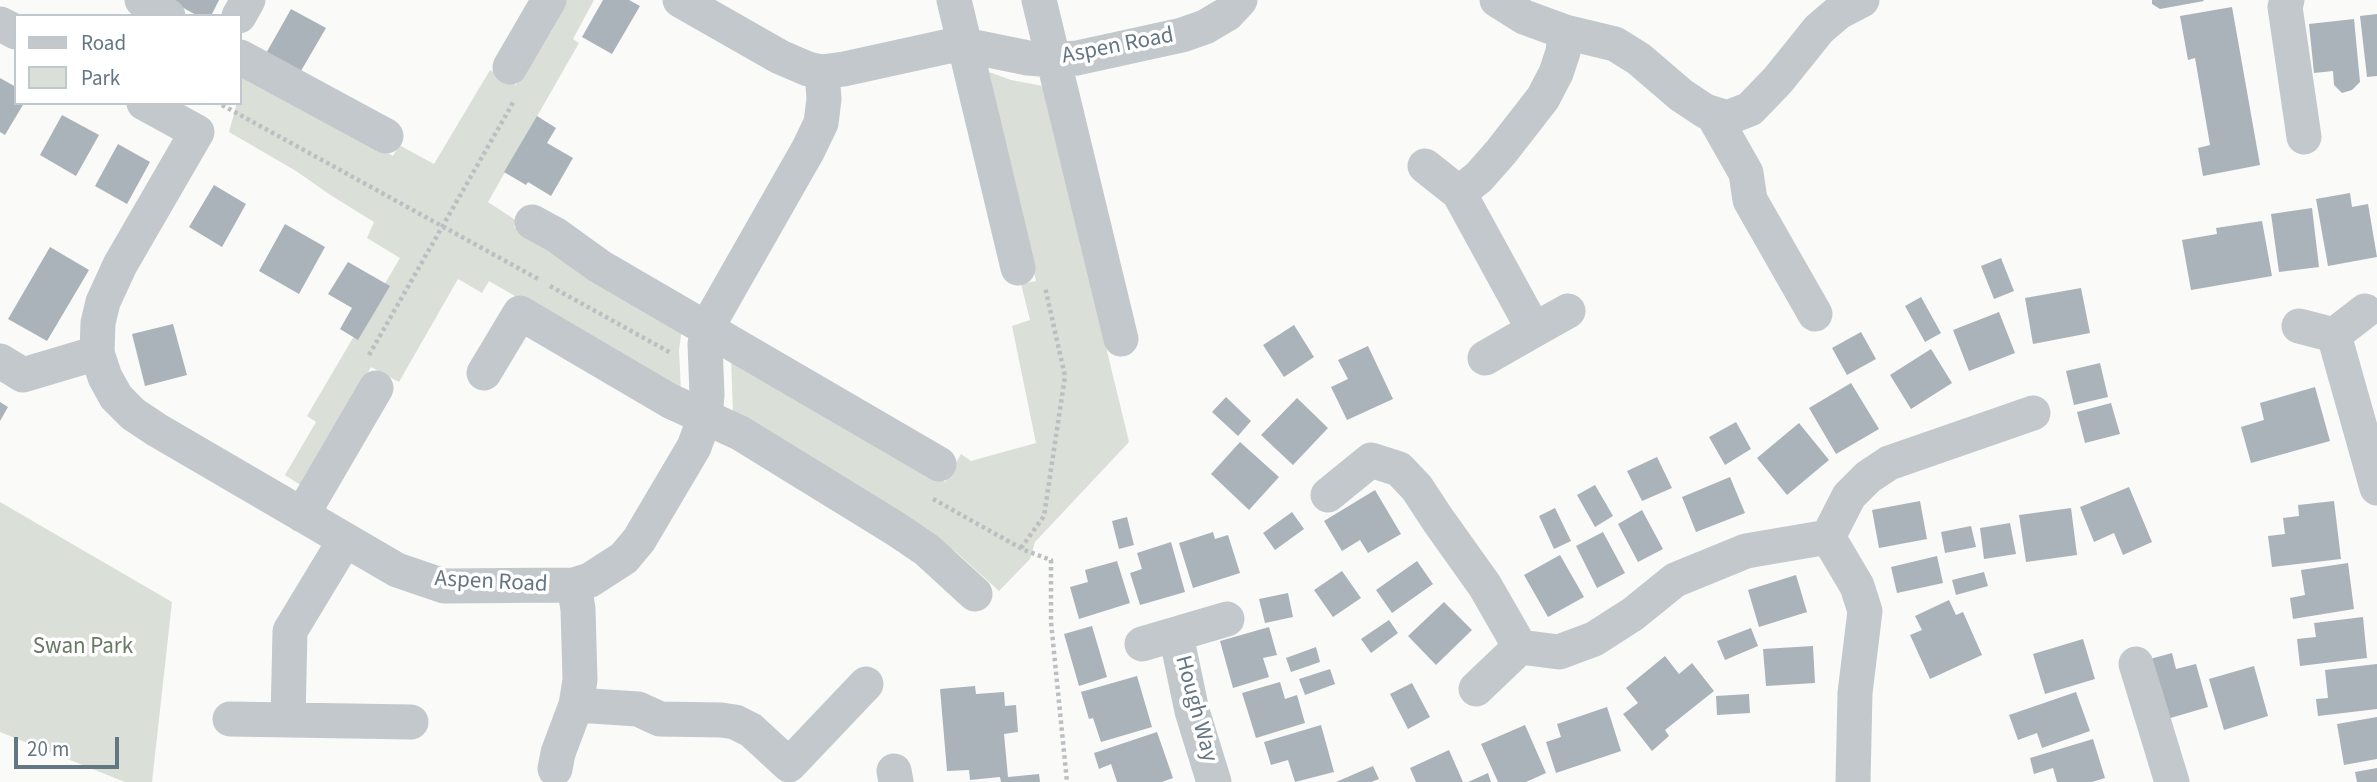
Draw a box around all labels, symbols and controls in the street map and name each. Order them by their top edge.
legend [14,14,242,105]
street label: Aspen Road [1060,23,1176,71]
text: Road [81,28,126,58]
text: Park [81,63,120,93]
street label: Aspen Road [434,566,548,600]
park label: Swan Park [33,634,133,662]
street label: Hough Way [1168,653,1222,765]
scale bar [18,722,122,766]
text: 20 m [27,734,69,764]

